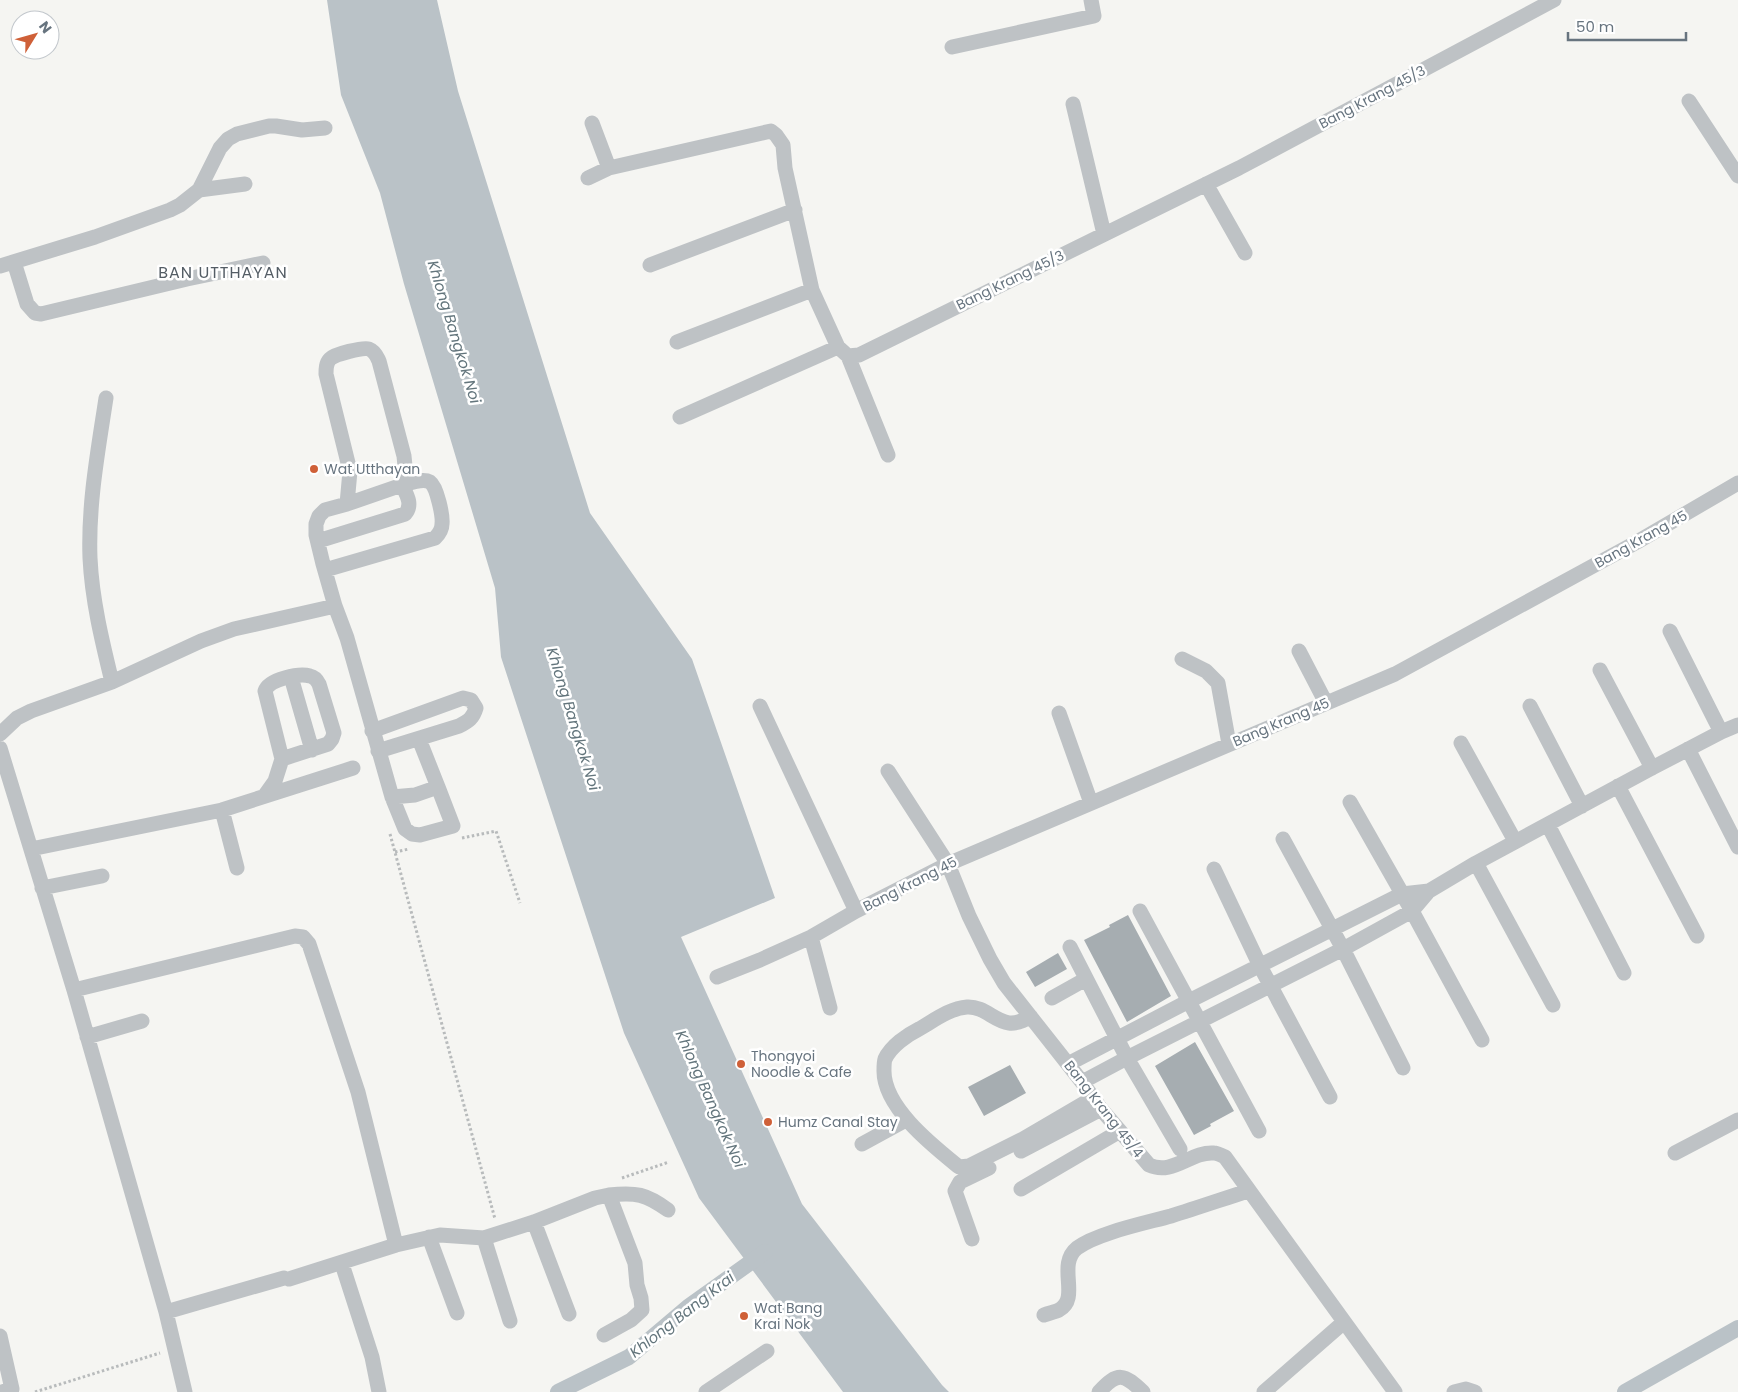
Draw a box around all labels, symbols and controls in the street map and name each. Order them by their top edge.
north arrow [10,10,60,60]
scale bar [1568,10,1686,42]
text: 50 m [1576,16,1614,37]
text: N [34,17,57,37]
street label: Bang Krang 45/3 [1315,60,1429,134]
street label: Bang Krang 45/3 [953,245,1067,315]
water label: Khlong Bangkok Noi [423,258,486,406]
district label: BAN UTTHAYAN [158,261,288,284]
place label: Wat Utthayan [324,459,420,479]
marker: Wat Utthayan [308,463,320,475]
street label: Bang Krang 45 [1591,505,1691,573]
water label: Khlong Bangkok Noi [542,645,605,793]
street label: Bang Krang 45 [1230,693,1332,751]
street label: Bang Krang 45 [860,852,960,916]
water label: Khlong Bangkok Noi [671,1027,750,1171]
place label: Thongyoi Noodle & Cafe [751,1046,852,1082]
street label: Bang Krang 45/4 [1060,1056,1148,1162]
marker: Thongyoi Noodle & Cafe [735,1058,747,1070]
place label: Humz Canal Stay [778,1112,898,1132]
marker: Humz Canal Stay [762,1116,774,1128]
water label: Khlong Bang Krai [625,1267,739,1362]
place label: Wat Bang Krai Nok [754,1298,822,1334]
marker: Wat Bang Krai Nok [738,1310,750,1322]

